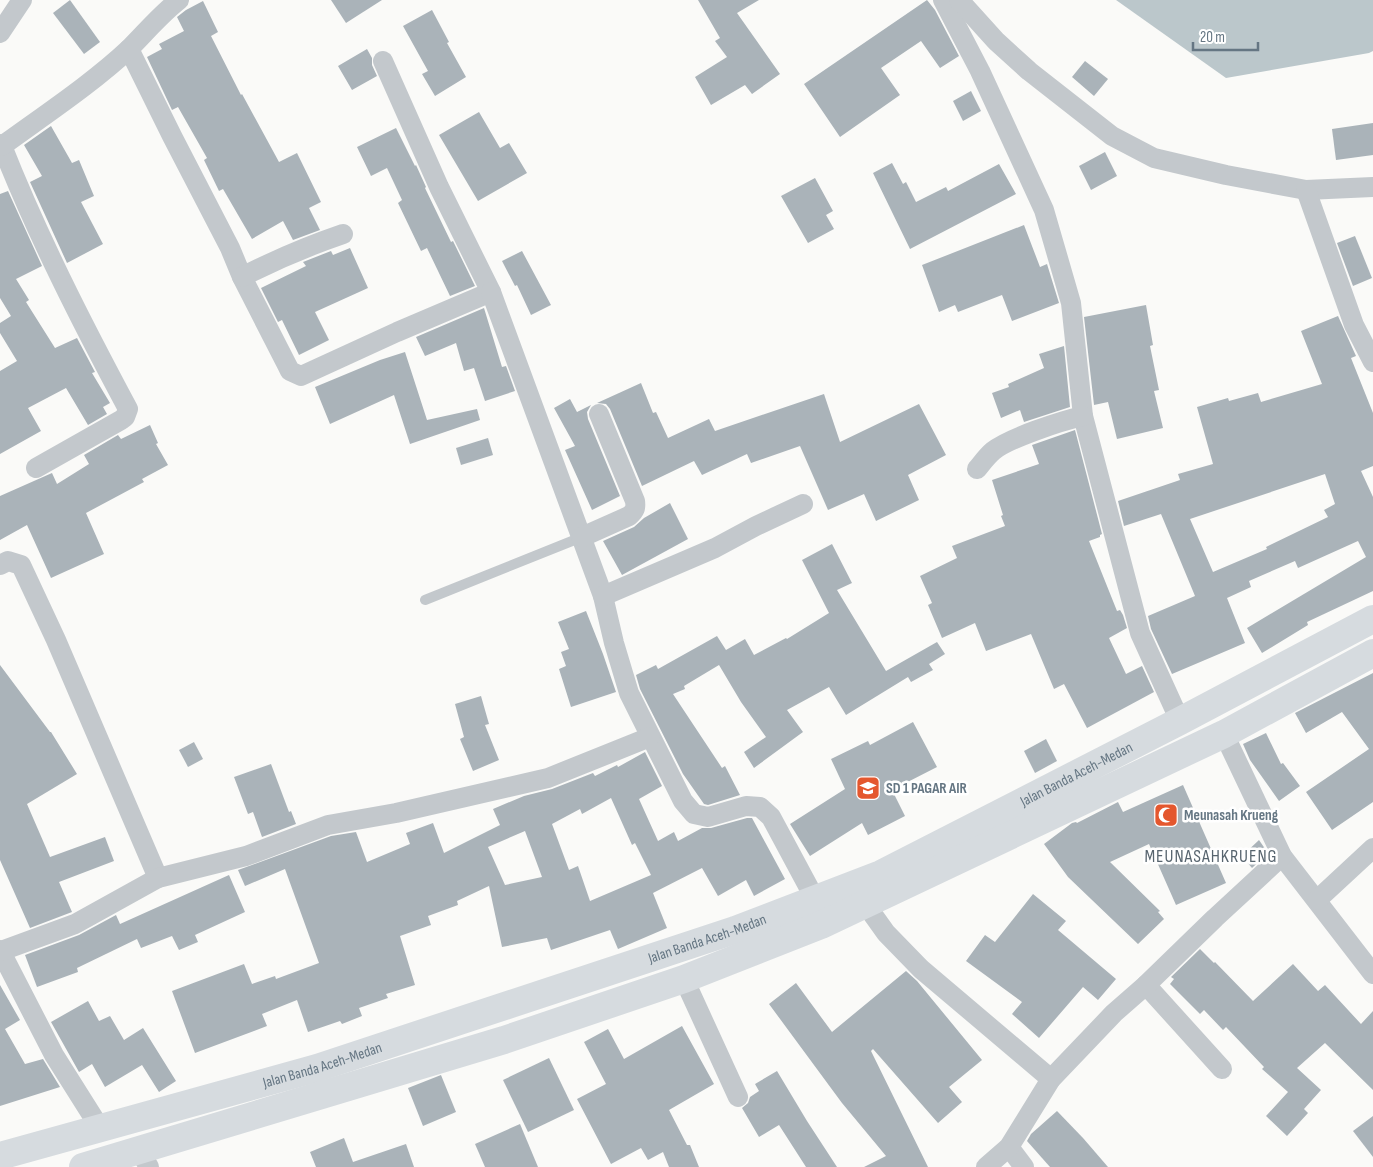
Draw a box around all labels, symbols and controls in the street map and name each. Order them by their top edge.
scale bar [1193,20,1258,52]
text: 20 m [1200,28,1225,47]
street label: Jalan Banda Aceh-Medan [1016,737,1136,811]
school or university icon: SD 1 PAGAR AIR [855,775,881,801]
place label: SD 1 PAGAR AIR [886,779,968,798]
mosque icon: Meunasah Krueng [1153,802,1179,828]
place label: Meunasah Krueng [1184,806,1279,825]
district label: MEUNASAHKRUENG [1144,846,1278,867]
street label: Jalan Banda Aceh-Medan [645,909,769,968]
street label: Jalan Banda Aceh-Medan [260,1038,384,1092]

